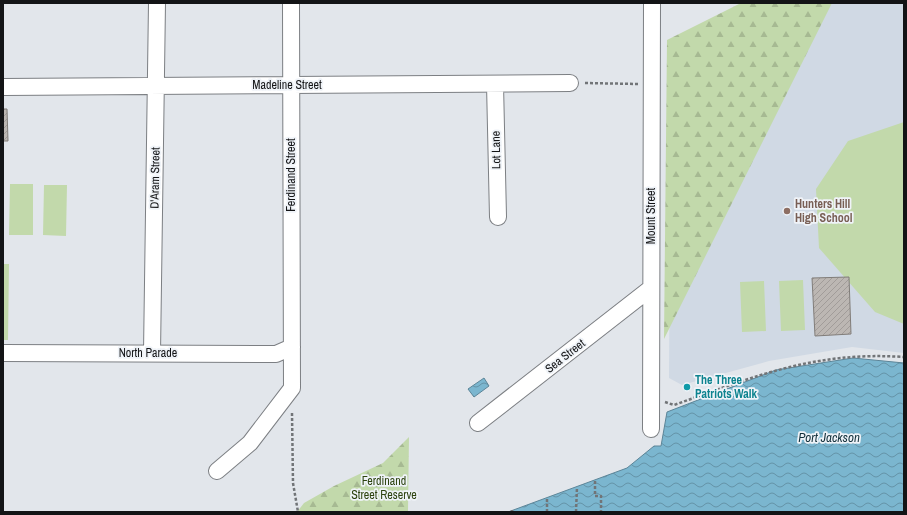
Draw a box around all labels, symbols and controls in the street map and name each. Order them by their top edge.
street label: Madeline Street [252,77,322,93]
street label: Lot Lane [488,131,504,169]
street label: Ferdinand Street [283,138,299,212]
street label: D'Aram Street [146,147,164,209]
street label: Mount Street [643,188,659,244]
place label: Hunters Hill High School [795,196,853,226]
marker: Hunters Hill High School [782,206,792,216]
street label: Sea Street [542,335,588,377]
street label: North Parade [119,345,177,361]
place label: The Three Patriots Walk [695,372,758,402]
marker: The Three Patriots Walk [682,382,692,392]
water label: Port Jackson [798,429,860,446]
park label: Ferdinand Street Reserve [351,473,417,503]

